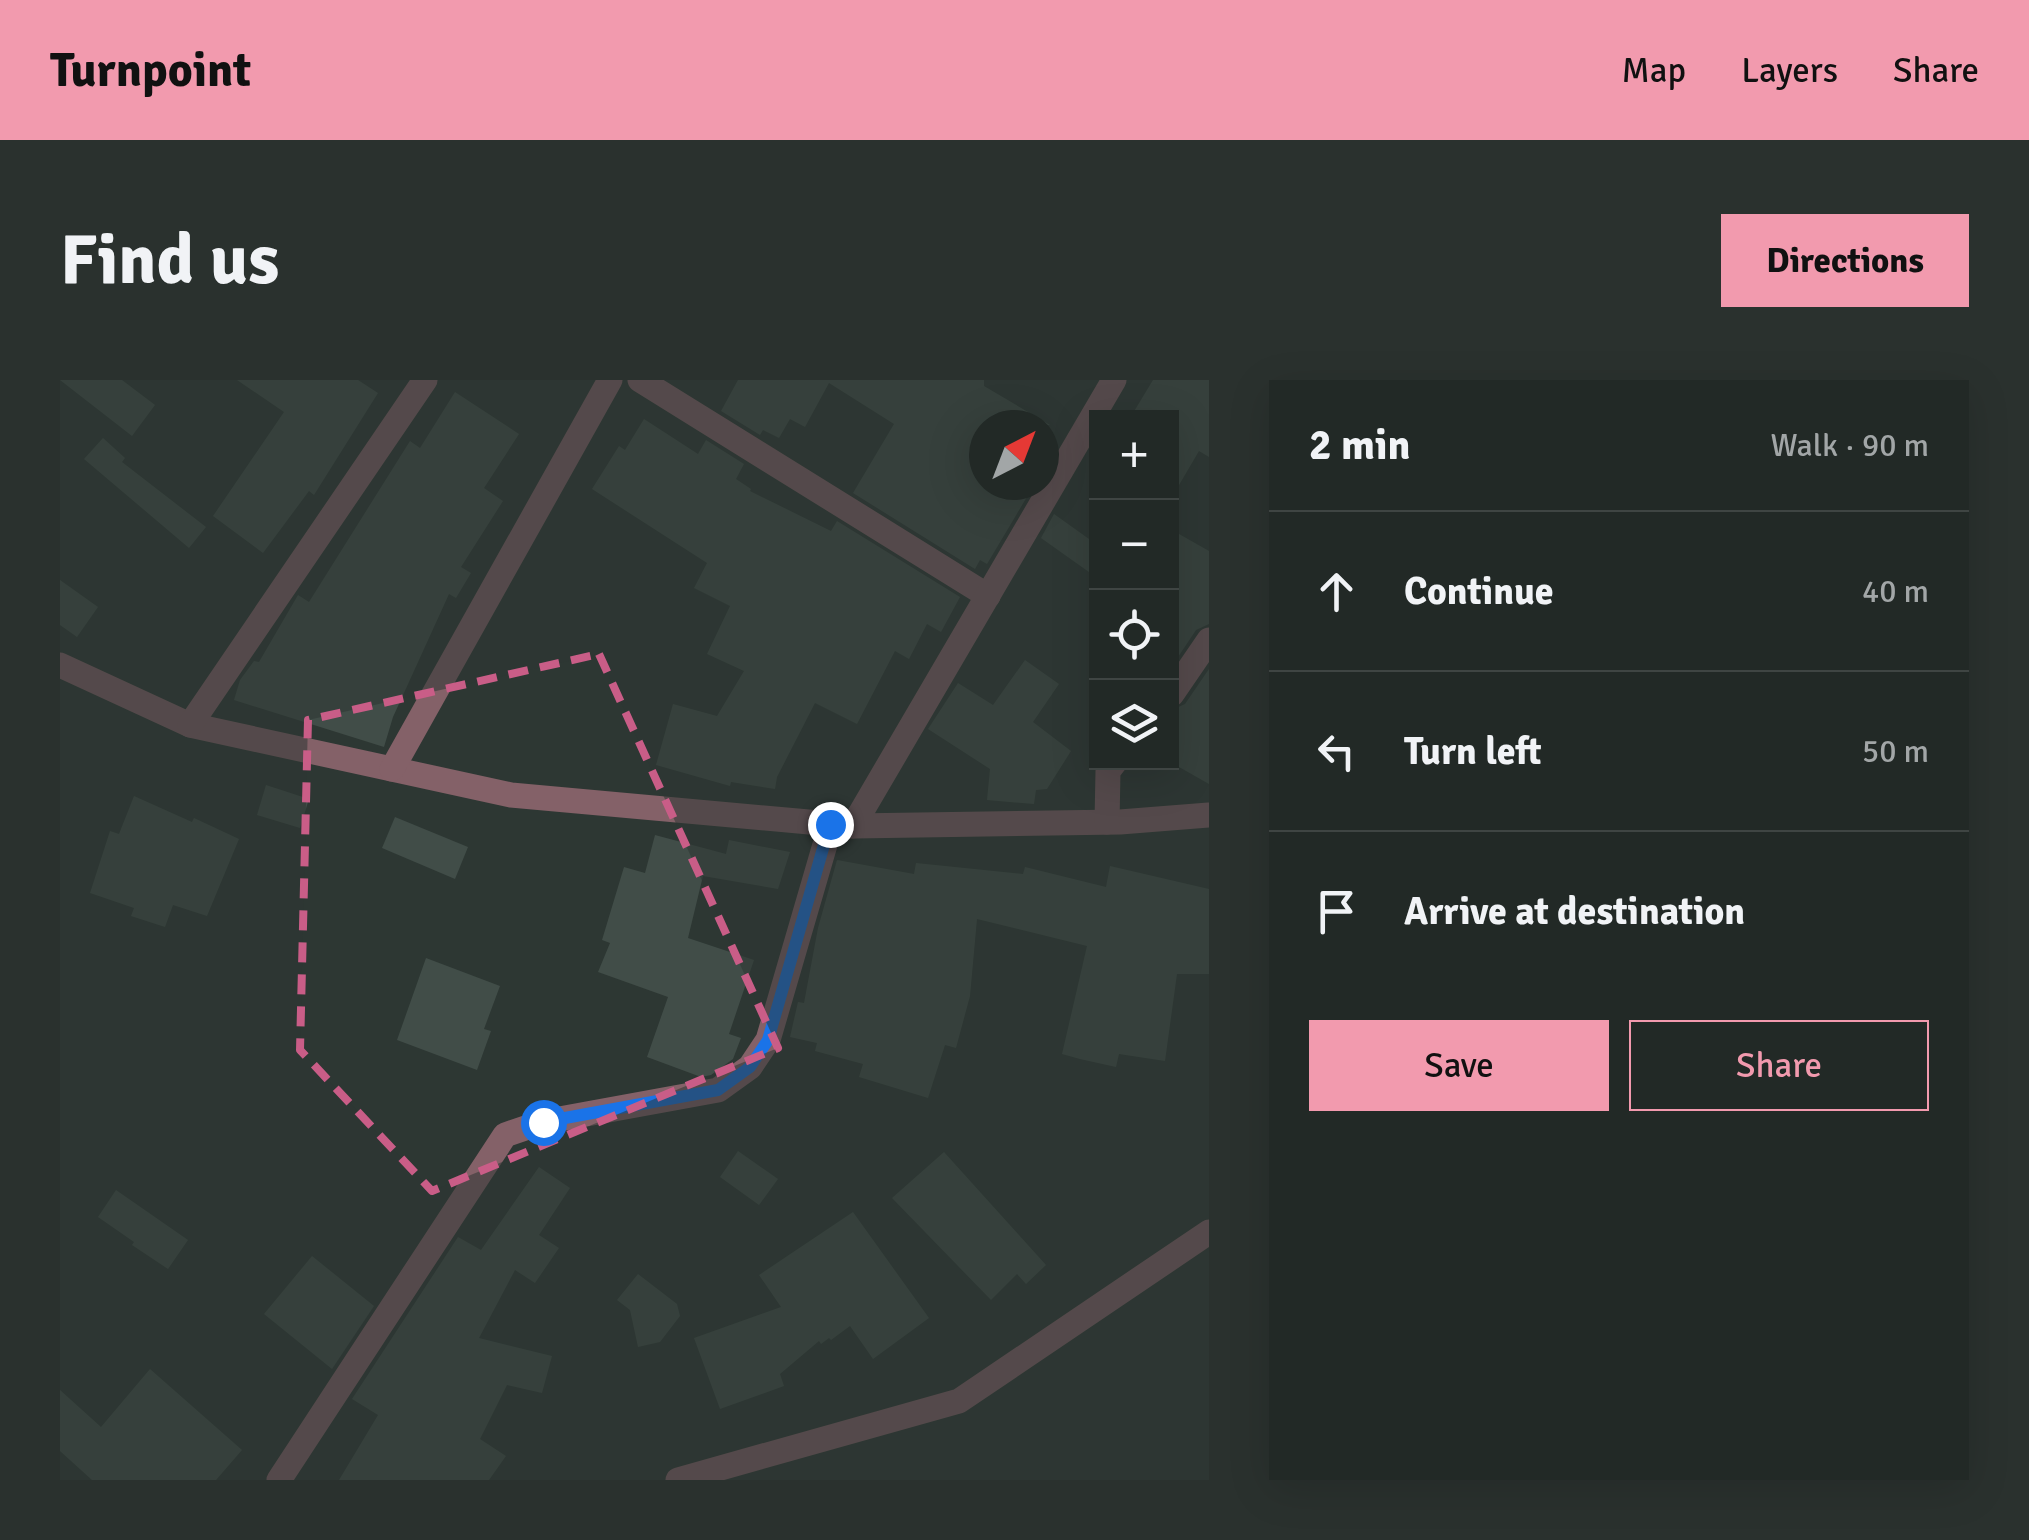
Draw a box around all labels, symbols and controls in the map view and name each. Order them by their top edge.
text: Turnpoint [50,41,251,100]
text: Map [1622,49,1686,92]
text: Layers [1741,49,1838,92]
text: Share [1893,49,1979,92]
button: Directions [1721,214,1969,307]
text: Find us [60,217,279,303]
north arrow [969,410,1059,500]
map controls [1089,410,1179,770]
button: + [1089,410,1179,500]
text: 2 min [1309,420,1410,471]
text: Walk · 90 m [1770,426,1929,465]
button: − [1089,500,1179,590]
icon: ahead [1309,564,1364,619]
text: Continue [1404,568,1554,615]
text: 40 m [1862,572,1929,611]
button: locate [1089,590,1179,680]
button: layers [1089,680,1179,770]
icon: left [1309,724,1364,779]
text: Turn left [1404,728,1542,775]
text: 50 m [1862,732,1929,771]
route end [808,802,854,848]
icon: arrive [1309,884,1364,939]
text: Arrive at destination [1404,888,1745,935]
button: Save [1309,1020,1609,1111]
button: Share [1629,1020,1929,1111]
route start [521,1100,567,1146]

